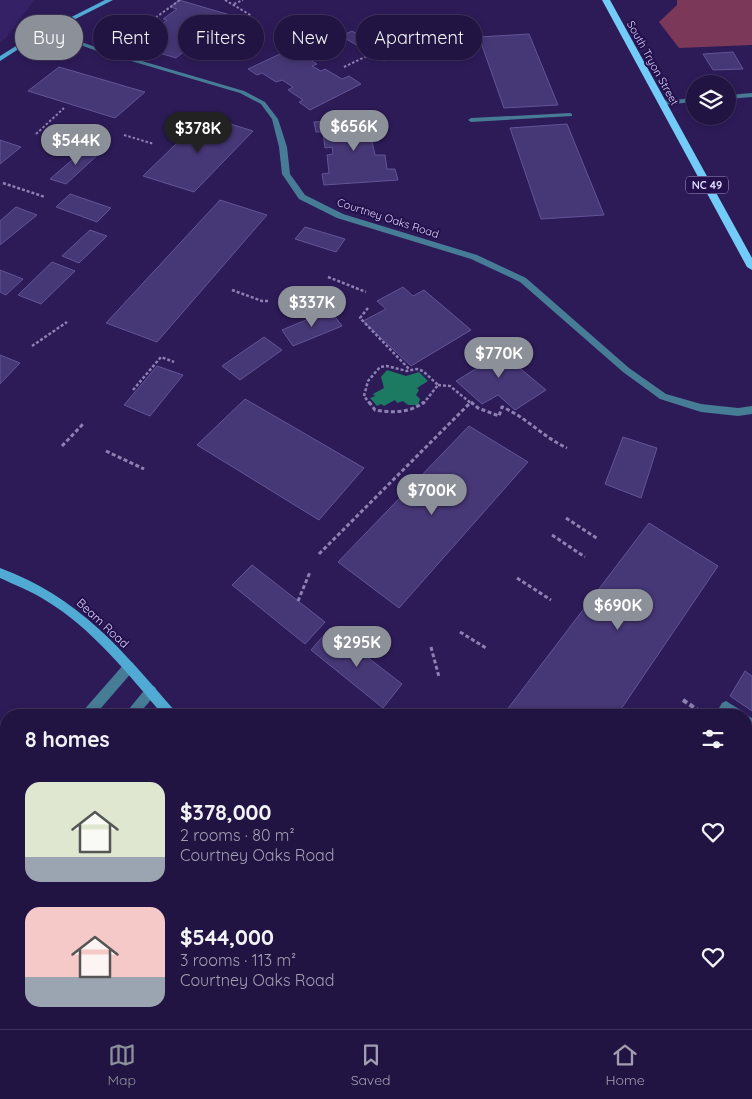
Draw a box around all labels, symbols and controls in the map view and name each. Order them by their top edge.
chip: Buy [15,15,83,60]
chip: Rent [93,15,168,60]
chip: Filters [178,15,264,60]
chip: New [274,15,346,60]
chip: Apartment [356,15,482,60]
street label: South Tryon Street [624,18,682,108]
map controls [686,75,736,125]
button: layers [686,75,736,125]
pin: $656K [319,110,389,152]
pin: $378K [163,112,233,154]
text: $656K [331,116,377,136]
text: $378K [175,118,221,138]
pin: $544K [41,124,111,166]
text: $544K [52,130,100,150]
road number: NC 49 [686,176,728,194]
street label: Courtney Oaks Road [335,195,441,241]
pin: $337K [277,286,347,328]
text: $337K [289,292,335,312]
pin: $770K [464,336,534,379]
text: $770K [475,343,523,363]
pin: $700K [397,474,467,516]
text: $700K [408,480,456,500]
pin: $690K [583,588,653,631]
street label: Beam Road [74,595,132,651]
text: $690K [594,595,642,615]
pin: $295K [322,626,392,668]
text: $295K [333,632,381,652]
icon: filters [699,725,727,753]
text: 8 homes [25,726,110,752]
text: $378,000 [180,799,271,825]
icon: home [65,802,125,862]
icon: heart [699,818,727,846]
text: 2 rooms · 80 m² [180,825,295,845]
text: Courtney Oaks Road [180,845,334,865]
text: $544,000 [180,924,274,950]
icon: home [65,927,125,987]
icon: heart [699,943,727,971]
text: 3 rooms · 113 m² [180,950,296,970]
text: Courtney Oaks Road [180,970,334,990]
tab: Map [107,1041,136,1089]
tab: Saved [351,1041,391,1089]
tab: Home [605,1041,645,1089]

